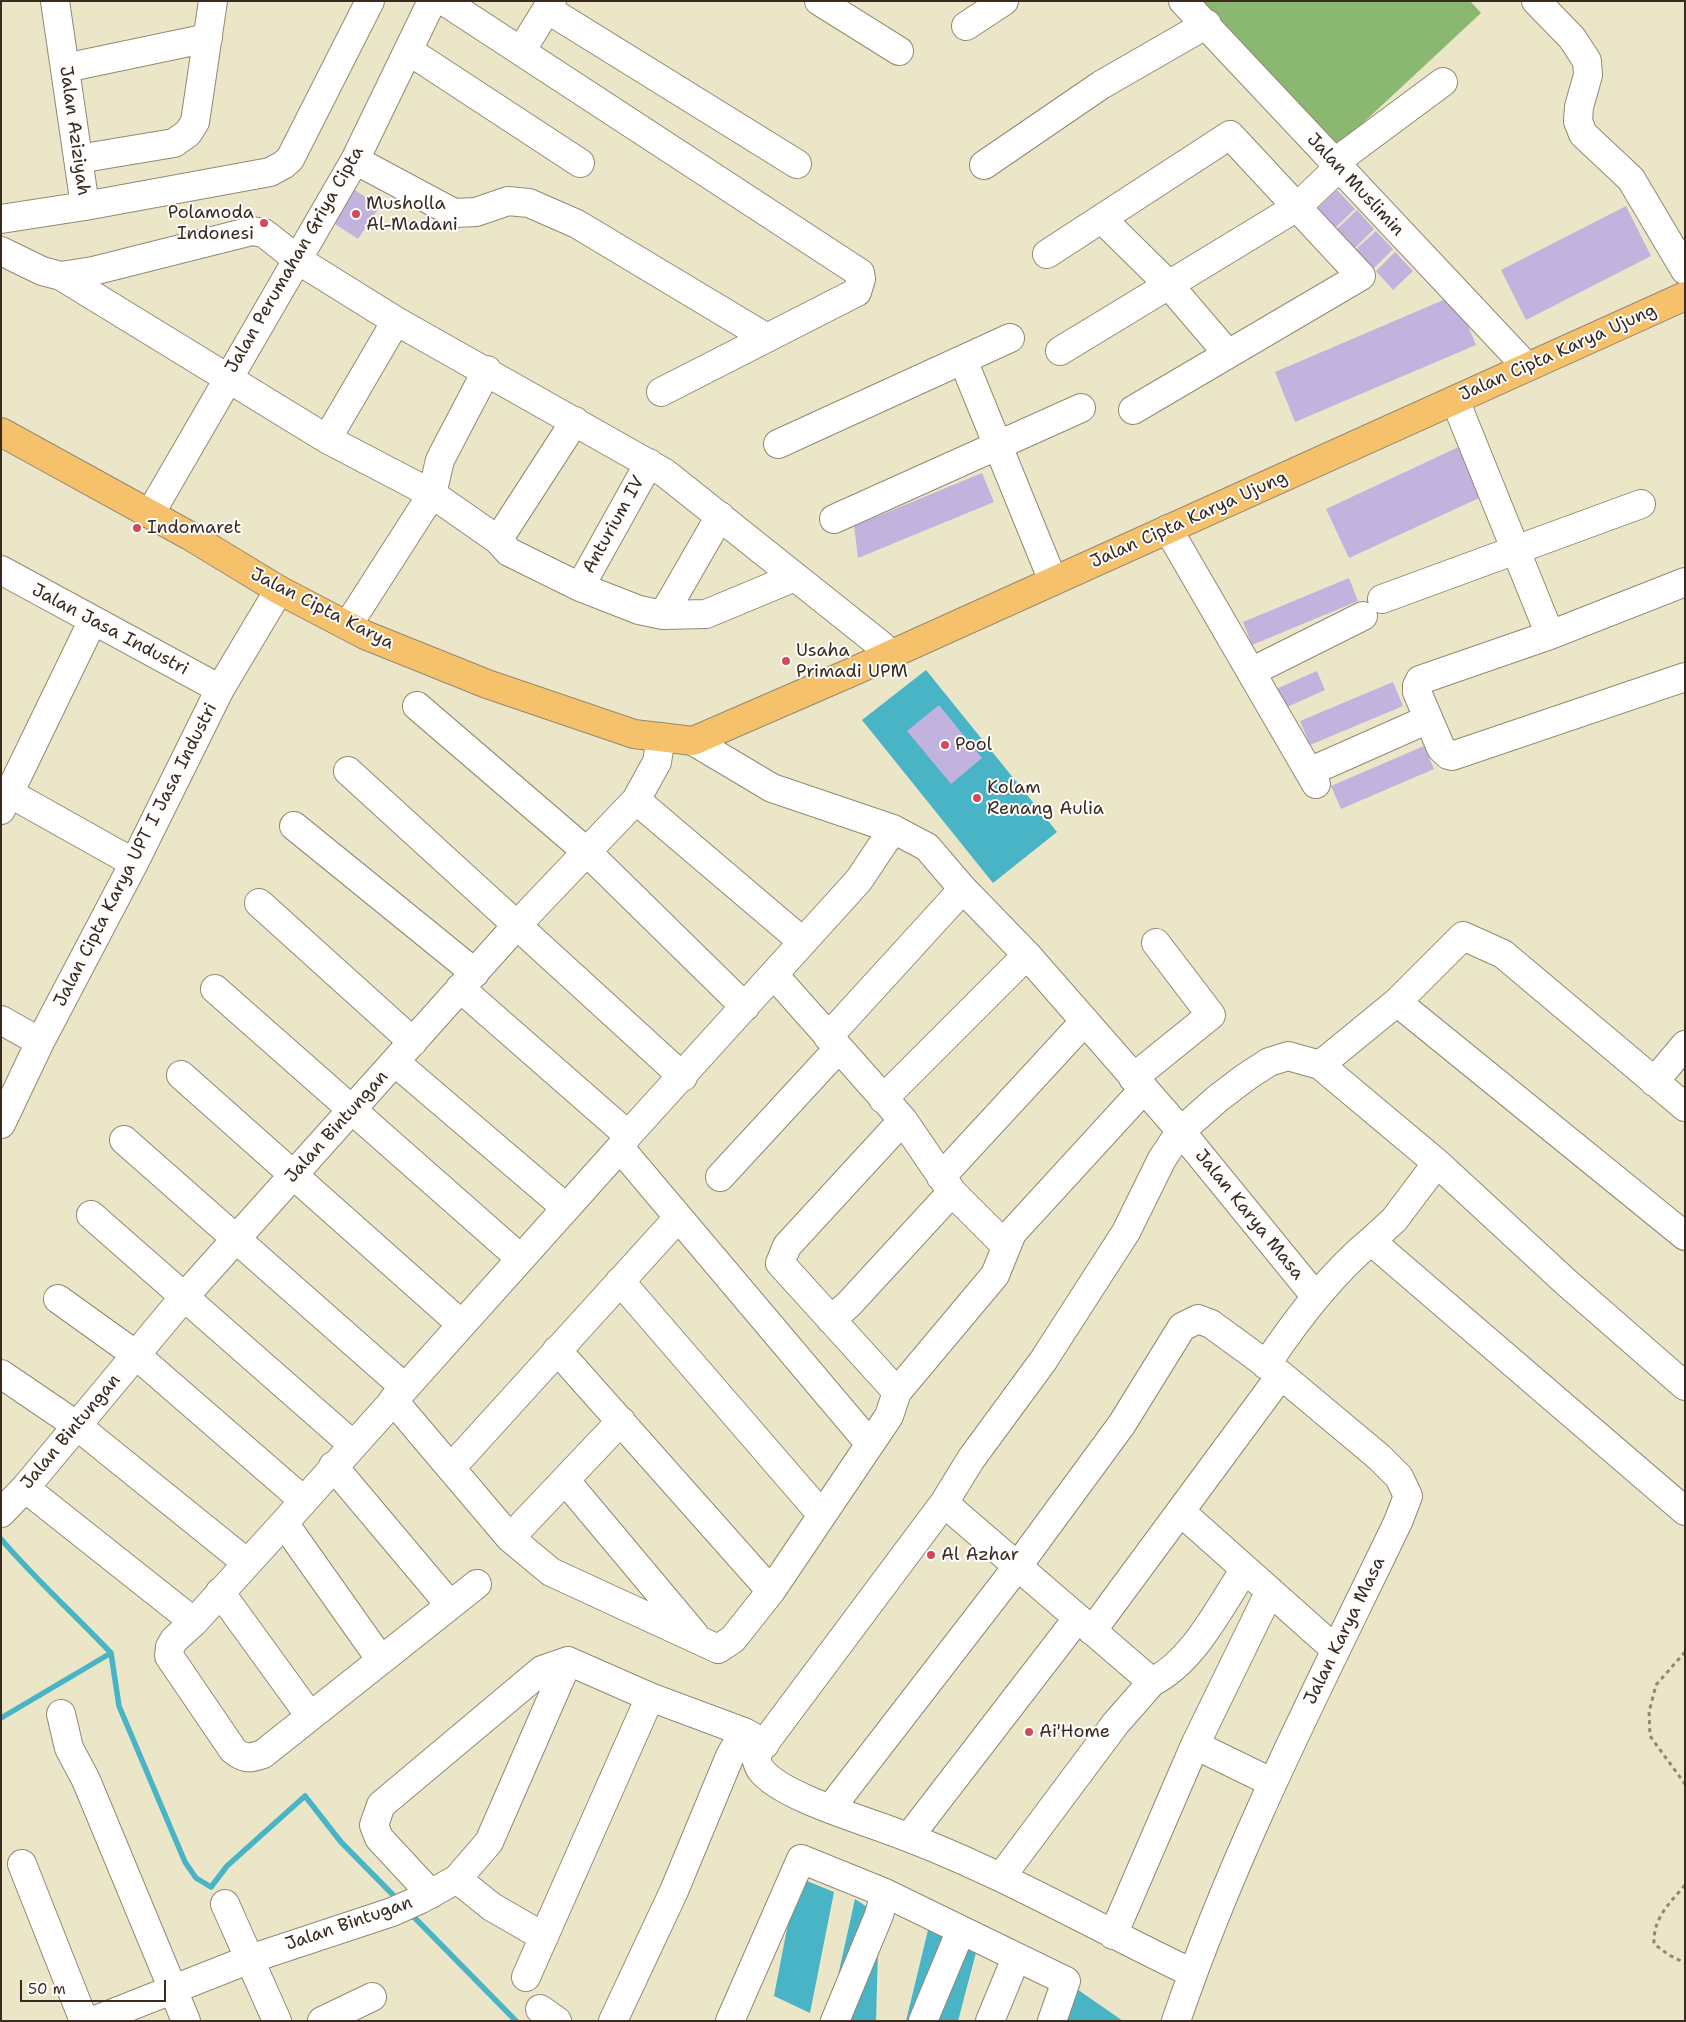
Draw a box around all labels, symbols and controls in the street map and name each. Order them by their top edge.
street label: Jalan Aziziyah [54,65,94,197]
street label: Jalan Muslimin [1302,129,1408,241]
street label: Jalan Perumahan Griya Cipta [221,143,369,377]
place label: Musholla Al-Madani [366,193,458,235]
place label: Polamoda Indonesi [168,202,254,244]
marker: Musholla Al-Madani [350,208,362,220]
marker: Polamoda Indonesi [258,217,270,229]
street label: Jalan Cipta Karya Ujung [1456,300,1660,406]
street label: Jalan Cipta Karya Ujung [1087,467,1291,573]
street label: Anturium IV [578,472,650,578]
place label: Indomaret [147,517,241,539]
marker: Indomaret [131,522,143,534]
street label: Jalan Cipta Karya [247,564,397,654]
street label: Jalan Jasa Industri [28,580,192,680]
place label: Usaha Primadi UPM [796,640,908,682]
marker: Usaha Primadi UPM [780,655,792,667]
street label: Jalan Cipta Karya UPT I Jasa Industri [50,700,222,1010]
place label: Pool [955,734,992,756]
marker: Pool [939,739,951,751]
place label: Kolam Renang Aulia [987,777,1104,820]
marker: Kolam Renang Aulia [971,792,983,804]
street label: Jalan Bintungan [281,1066,393,1188]
street label: Jalan Karya Masa [1190,1145,1308,1285]
street label: Jalan Bintungan [17,1370,125,1494]
place label: Al Azhar [941,1544,1019,1566]
marker: Al Azhar [925,1549,937,1561]
street label: Jalan Karya Masa [1300,1554,1390,1708]
place label: Ai'Home [1039,1721,1110,1743]
marker: Ai'Home [1023,1726,1035,1738]
street label: Jalan Bintugan [283,1892,415,1956]
scale bar [22,1970,169,2002]
text: 50 m [28,1979,66,1999]

